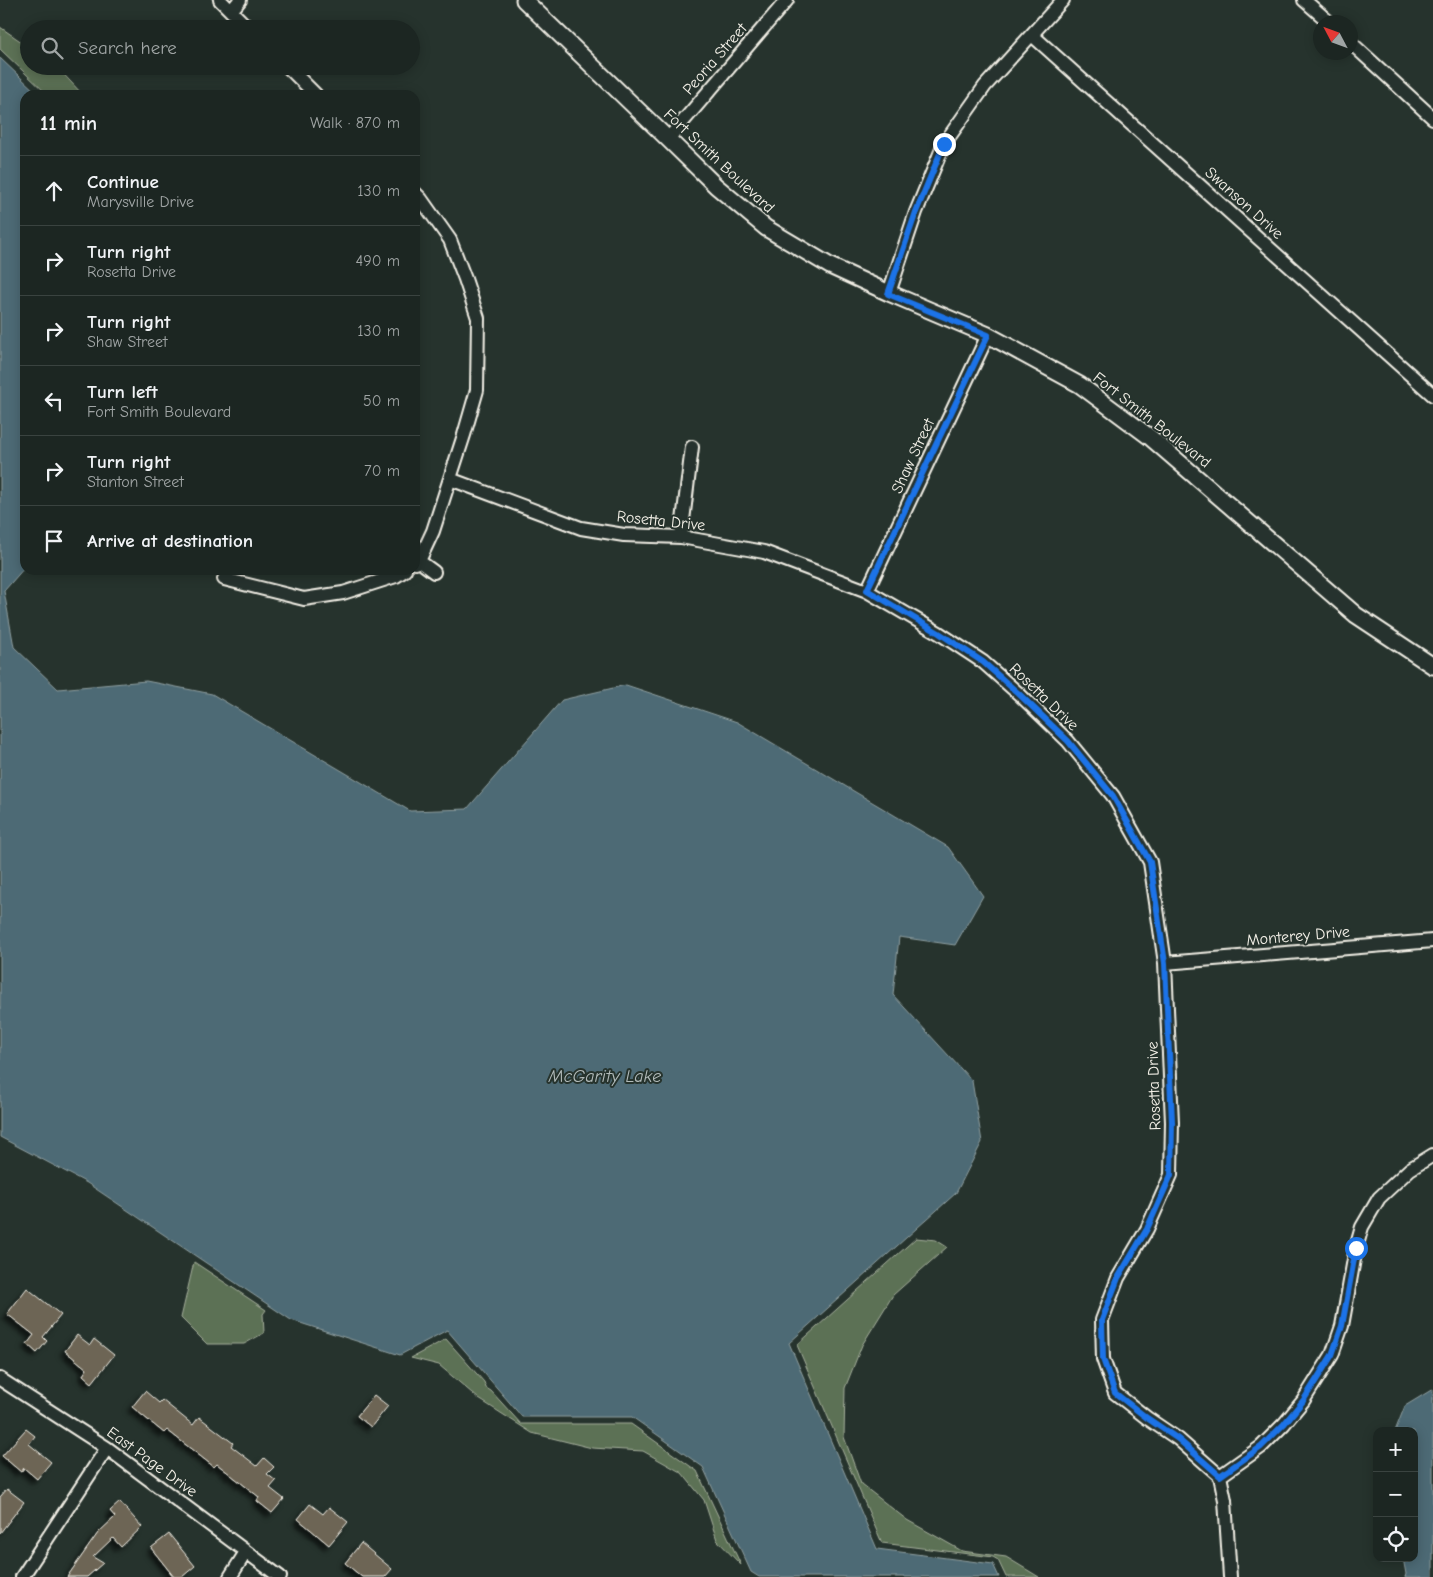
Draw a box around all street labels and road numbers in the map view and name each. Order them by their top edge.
street label: Peoria Street [679,19,751,98]
street label: Fort Smith Boulevard [660,105,778,217]
street label: Swanson Drive [1201,163,1287,243]
street label: Fort Smith Boulevard [1090,368,1214,472]
street label: Shaw Street [888,415,938,496]
street label: Rosetta Drive [616,507,706,535]
street label: Rosetta Drive [1006,660,1082,734]
street label: Monterey Drive [1245,923,1351,949]
street label: Rosetta Drive [1143,1041,1165,1131]
street label: East Page Drive [103,1423,201,1501]

